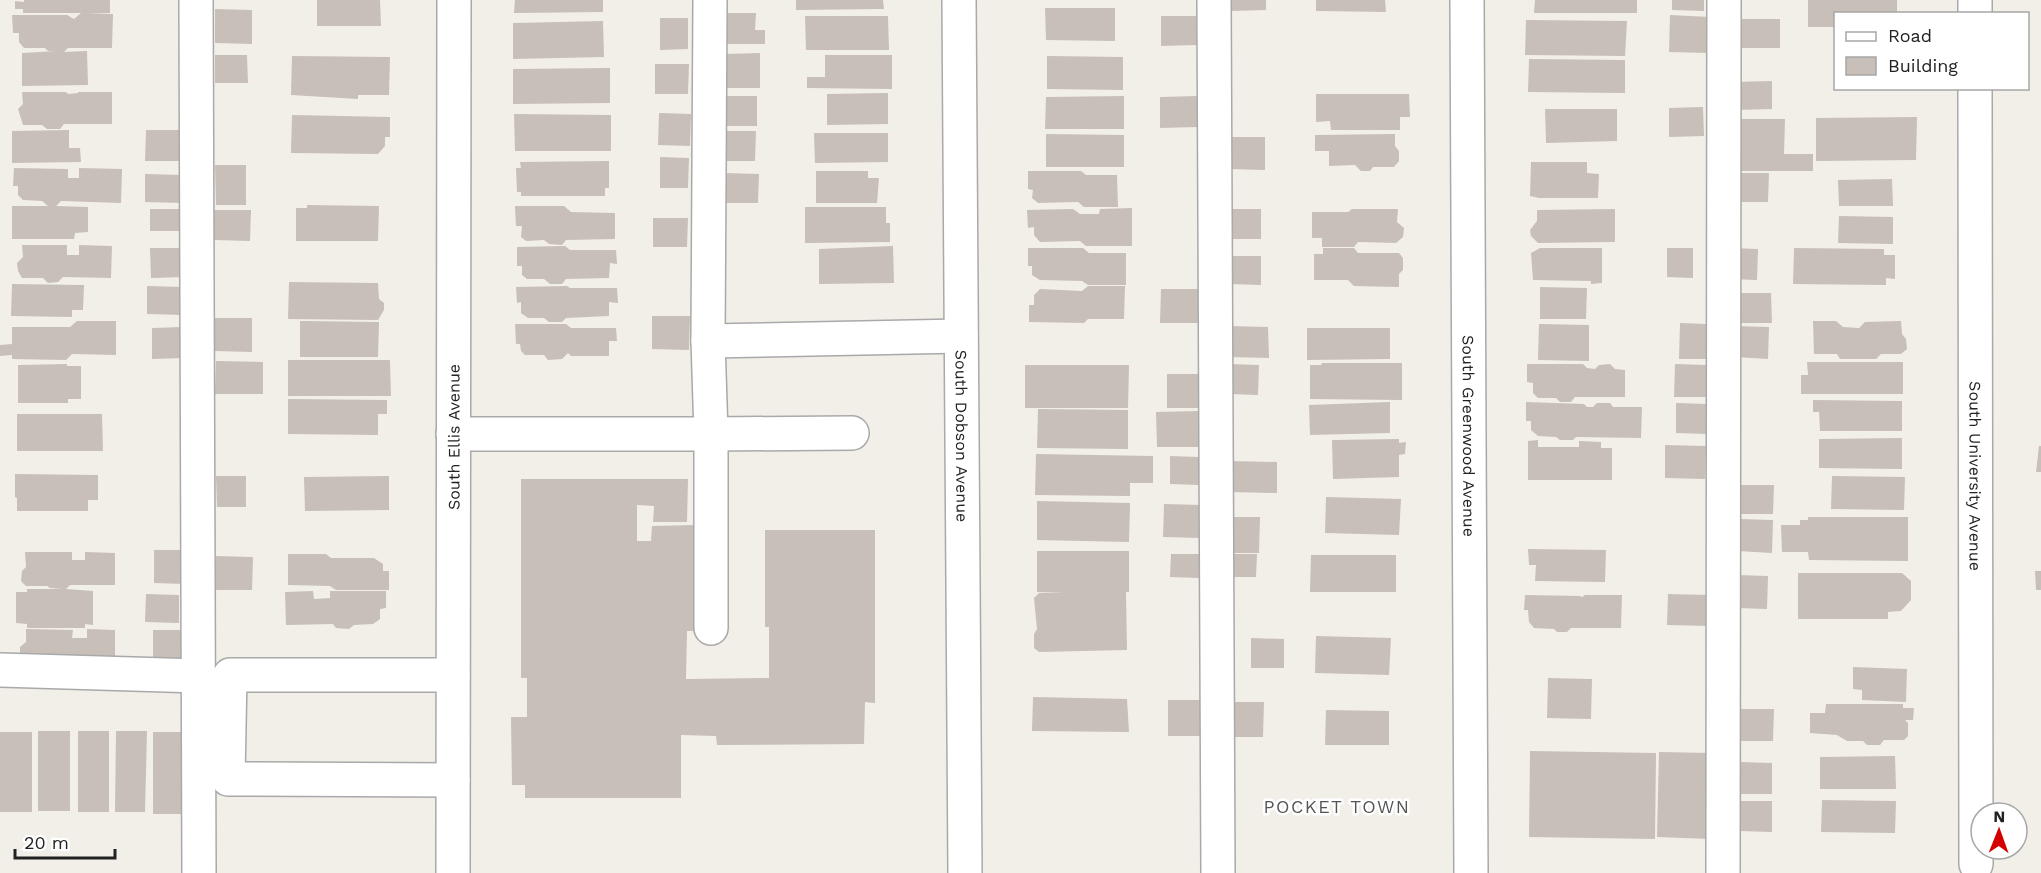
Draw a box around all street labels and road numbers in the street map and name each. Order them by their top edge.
street label: South Greenwood Avenue [1459,335,1478,537]
street label: South Dobson Avenue [951,350,972,522]
street label: South Ellis Avenue [444,364,464,510]
street label: South University Avenue [1965,381,1985,571]

